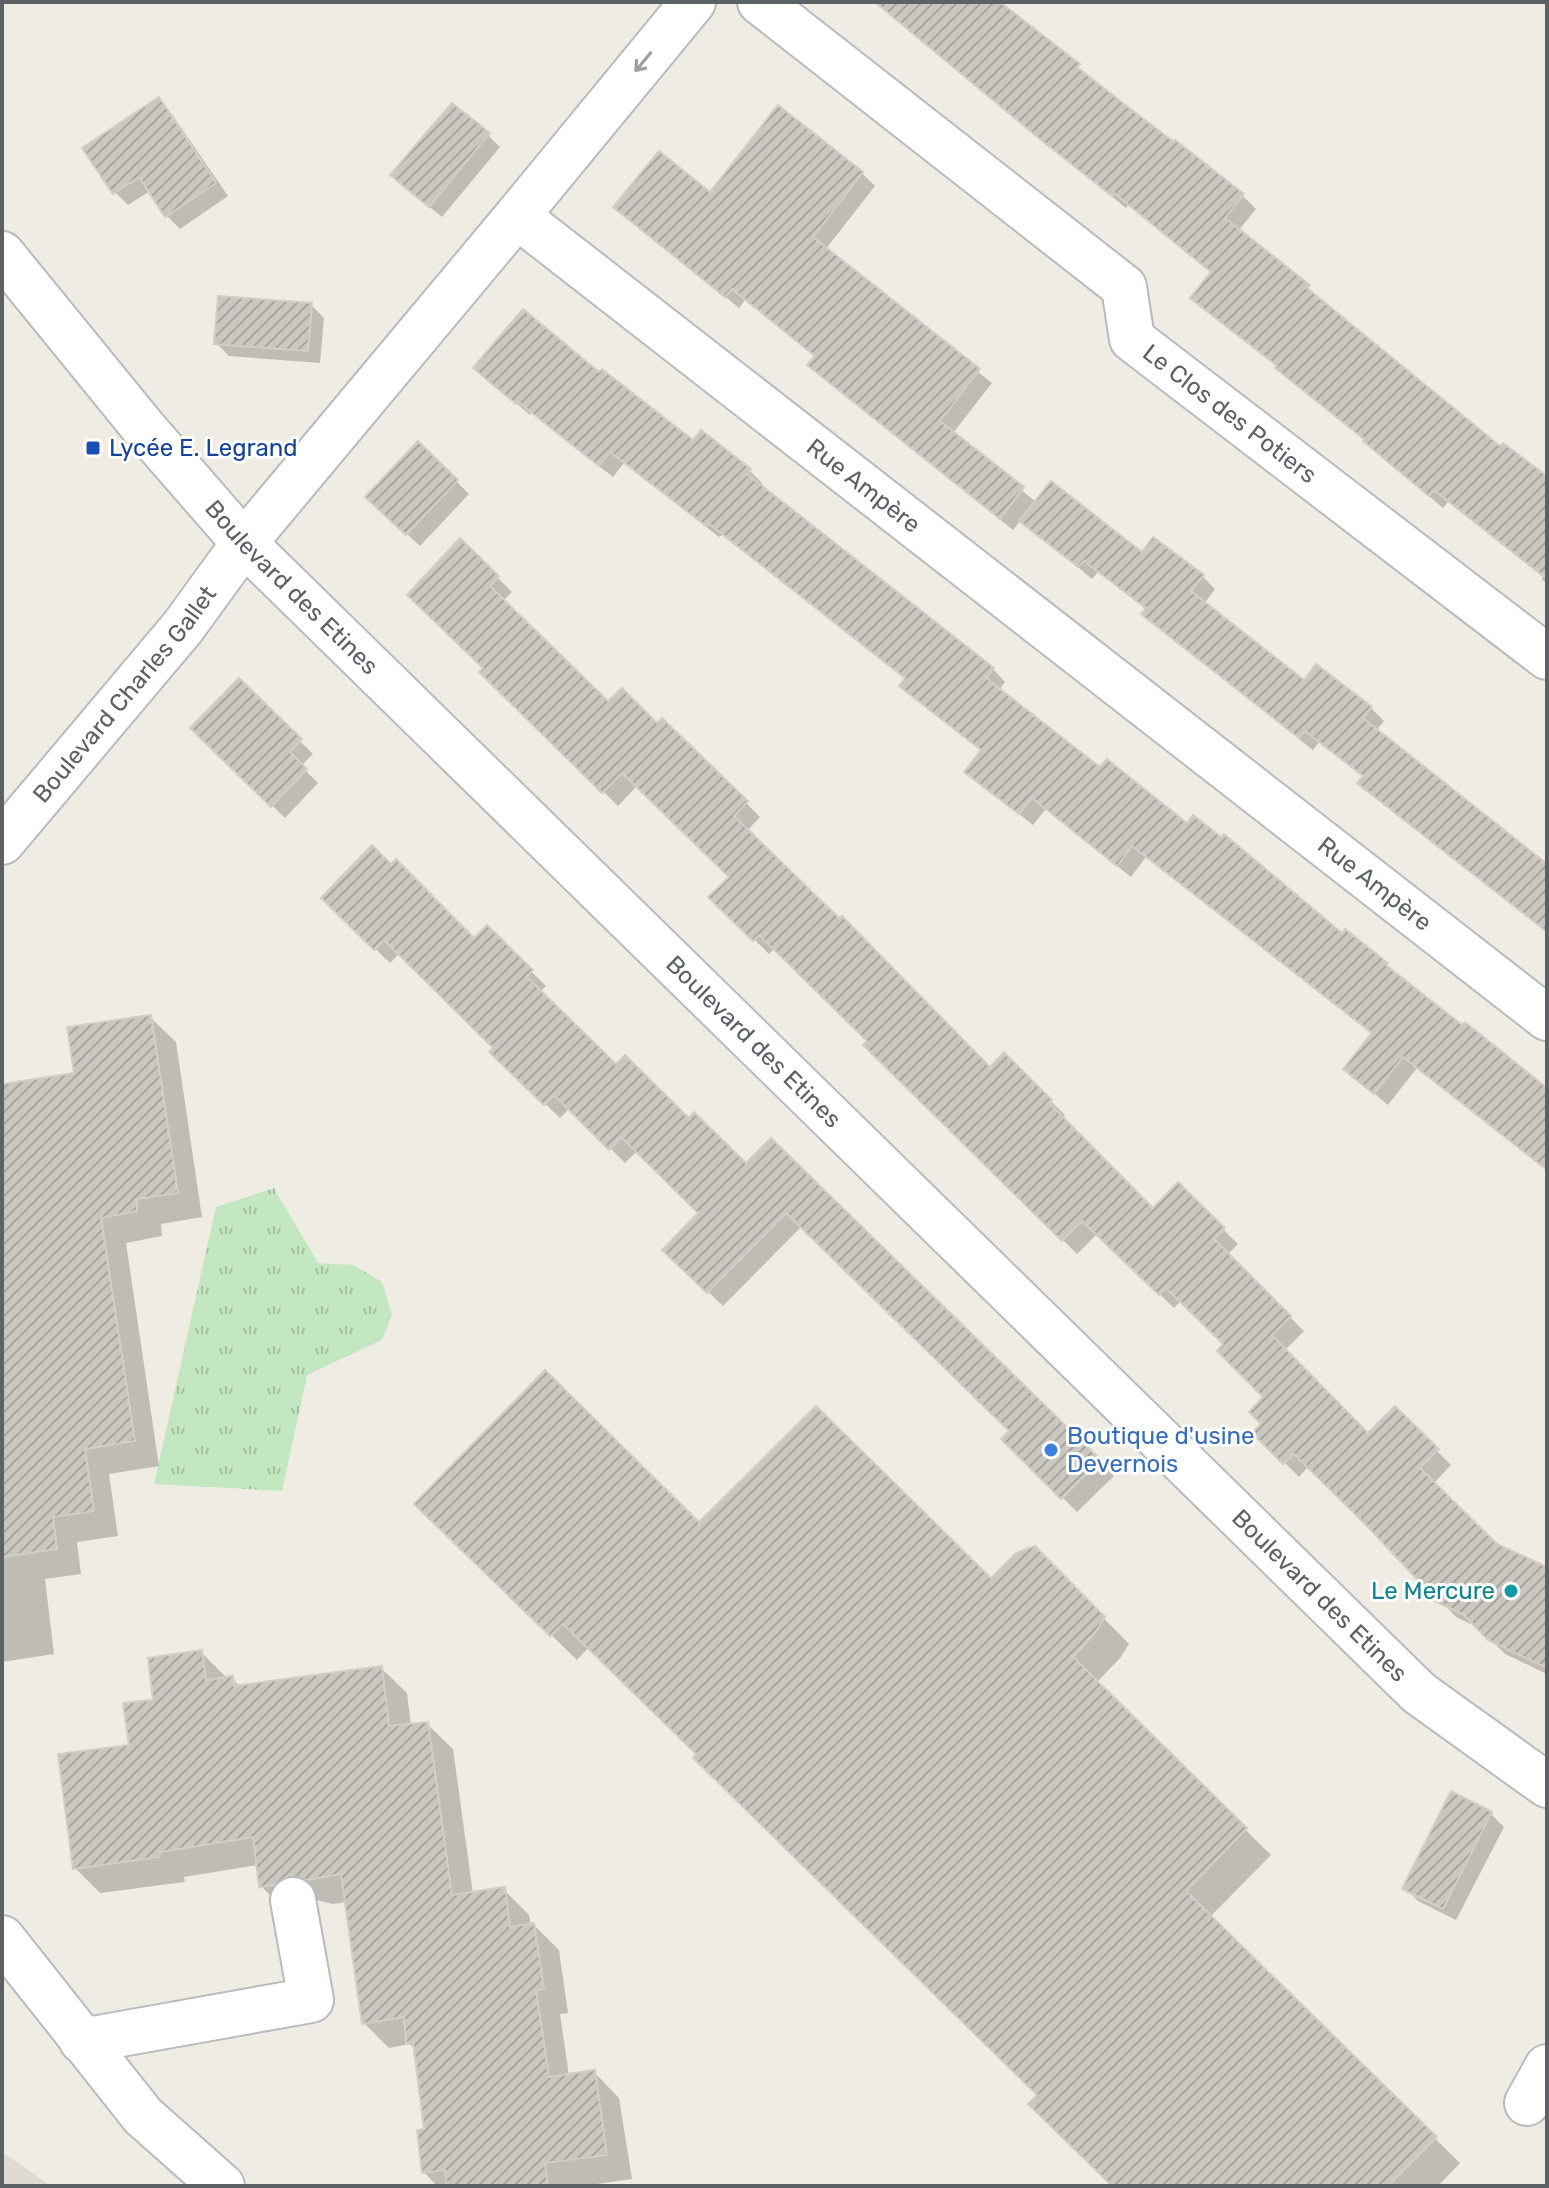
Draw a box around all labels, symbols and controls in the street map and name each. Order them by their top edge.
one-way arrow [634,51,652,72]
street label: Le Clos des Potiers [1137,339,1322,489]
street label: Rue Ampère [801,433,926,539]
place label: Lycée E. Legrand [109,434,298,462]
marker: Lycée E. Legrand [84,439,102,457]
street label: Boulevard des Etines [199,495,384,680]
street label: Boulevard Charles Gallet [27,580,222,808]
street label: Rue Ampère [1312,831,1437,937]
street label: Boulevard des Etines [660,950,847,1134]
place label: Boutique d'usine Devernois [1067,1422,1255,1478]
marker: Boutique d'usine Devernois [1042,1441,1060,1459]
street label: Boulevard des Etines [1226,1504,1413,1688]
place label: Le Mercure [1371,1577,1495,1605]
marker: Le Mercure [1502,1582,1520,1600]

